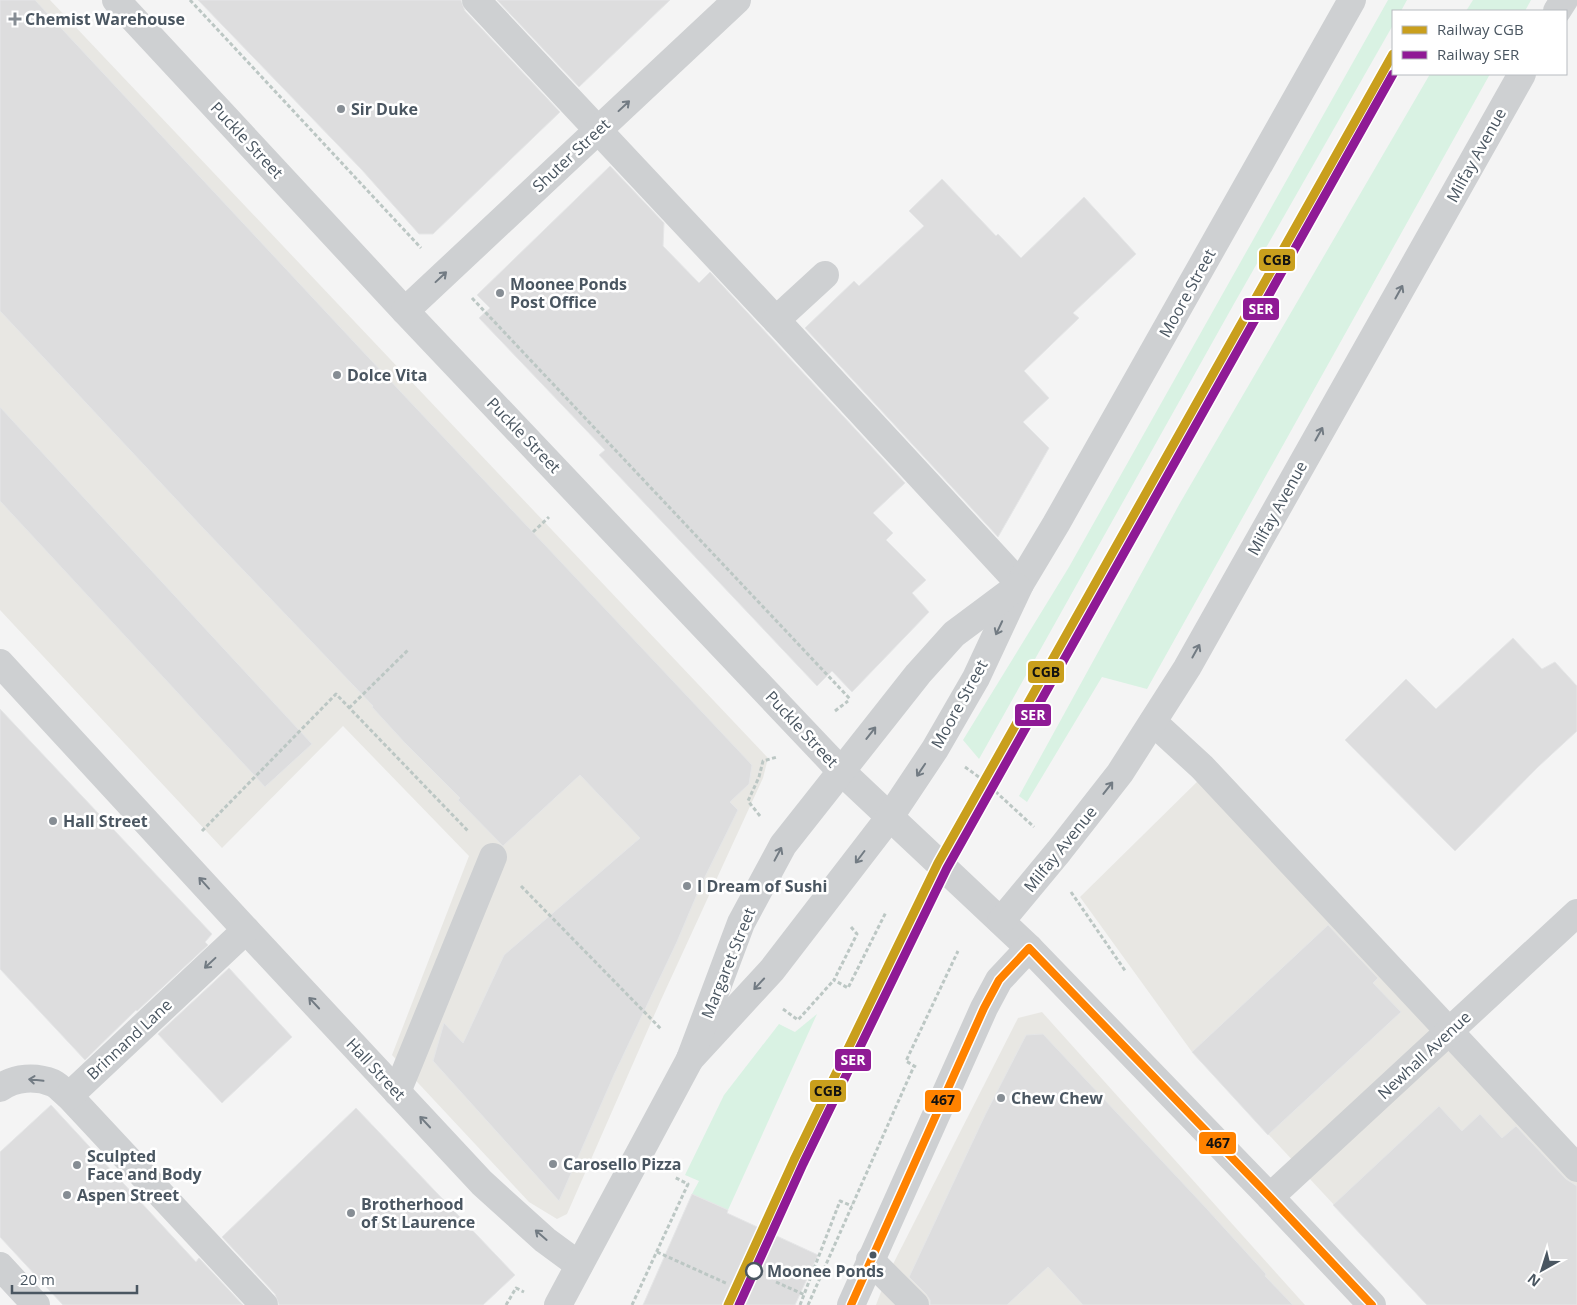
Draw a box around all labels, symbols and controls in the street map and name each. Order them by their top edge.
place label: Chemist Warehouse [25,8,185,30]
legend [1392,10,1567,75]
marker: Chemist Warehouse [9,13,21,25]
text: Railway CGB [1437,19,1524,39]
text: Railway SER [1437,44,1520,64]
street label: Puckle Street [206,97,288,183]
place label: Sir Duke [351,98,418,120]
one-way arrow [617,100,630,112]
marker: Sir Duke [335,103,347,115]
street label: Milfay Avenue [1441,104,1511,206]
street label: Shuter Street [527,113,615,197]
street label: Moore Street [1154,245,1221,341]
line badge: CGB [1258,248,1296,272]
text: CGB [1263,250,1291,269]
one-way arrow [435,271,447,283]
place label: Moonee Ponds Post Office [510,273,627,313]
one-way arrow [1395,285,1404,300]
marker: Moonee Ponds Post Office [494,287,506,299]
line badge: SER [1242,297,1280,321]
text: SER [1249,299,1274,318]
place label: Dolce Vita [347,364,427,386]
marker: Dolce Vita [331,369,343,381]
street label: Puckle Street [482,392,566,478]
one-way arrow [1314,426,1324,441]
street label: Milfay Avenue [1242,457,1312,559]
one-way arrow [994,620,1003,635]
one-way arrow [1192,645,1202,659]
street label: Moore Street [926,656,993,752]
line badge: CGB [1027,660,1065,684]
text: CGB [1032,662,1060,681]
street label: Puckle Street [761,686,843,772]
line badge: SER [1014,703,1052,727]
text: SER [1021,705,1046,724]
one-way arrow [866,726,876,740]
one-way arrow [915,763,925,777]
one-way arrow [1103,782,1114,795]
street label: Milfay Avenue [1019,801,1101,897]
place label: Hall Street [63,810,148,832]
marker: Hall Street [47,815,59,827]
one-way arrow [773,847,783,862]
one-way arrow [854,850,865,863]
place label: I Dream of Sushi [697,875,827,897]
one-way arrow [198,877,210,890]
marker: I Dream of Sushi [681,880,693,892]
street label: Margaret Street [696,904,760,1022]
one-way arrow [204,957,216,969]
one-way arrow [753,978,765,991]
street label: Brinnand Lane [82,994,176,1084]
one-way arrow [308,996,320,1009]
street label: Newhall Avenue [1373,1006,1475,1104]
street label: Hall Street [341,1033,411,1105]
line badge: SER [834,1048,872,1072]
text: SER [841,1050,866,1069]
one-way arrow [28,1075,44,1085]
line badge: CGB [809,1079,847,1103]
text: CGB [814,1081,842,1100]
place label: Chew Chew [1011,1087,1103,1109]
line badge: 467 [924,1089,962,1113]
text: 467 [931,1090,955,1109]
marker: Chew Chew [995,1092,1007,1104]
one-way arrow [419,1115,431,1128]
line badge: 467 [1198,1131,1237,1155]
text: 467 [1206,1133,1230,1152]
place label: Sculpted Face and Body [87,1145,203,1185]
place label: Carosello Pizza [563,1153,681,1175]
marker: Carosello Pizza [547,1158,559,1170]
marker: Sculpted Face and Body [71,1159,83,1171]
place label: Aspen Street [77,1184,179,1206]
marker: Aspen Street [61,1189,73,1201]
place label: Brotherhood of St Laurence [361,1193,475,1233]
marker: Brotherhood of St Laurence [345,1207,357,1219]
one-way arrow [534,1230,547,1241]
north arrow [1517,1245,1567,1295]
unlabelled marker [868,1250,878,1260]
place label: Moonee Ponds [767,1260,884,1282]
scale bar [12,1262,138,1294]
marker: Moonee Ponds [745,1262,763,1280]
text: 20 m [20,1269,55,1289]
text: N [1523,1270,1544,1291]

